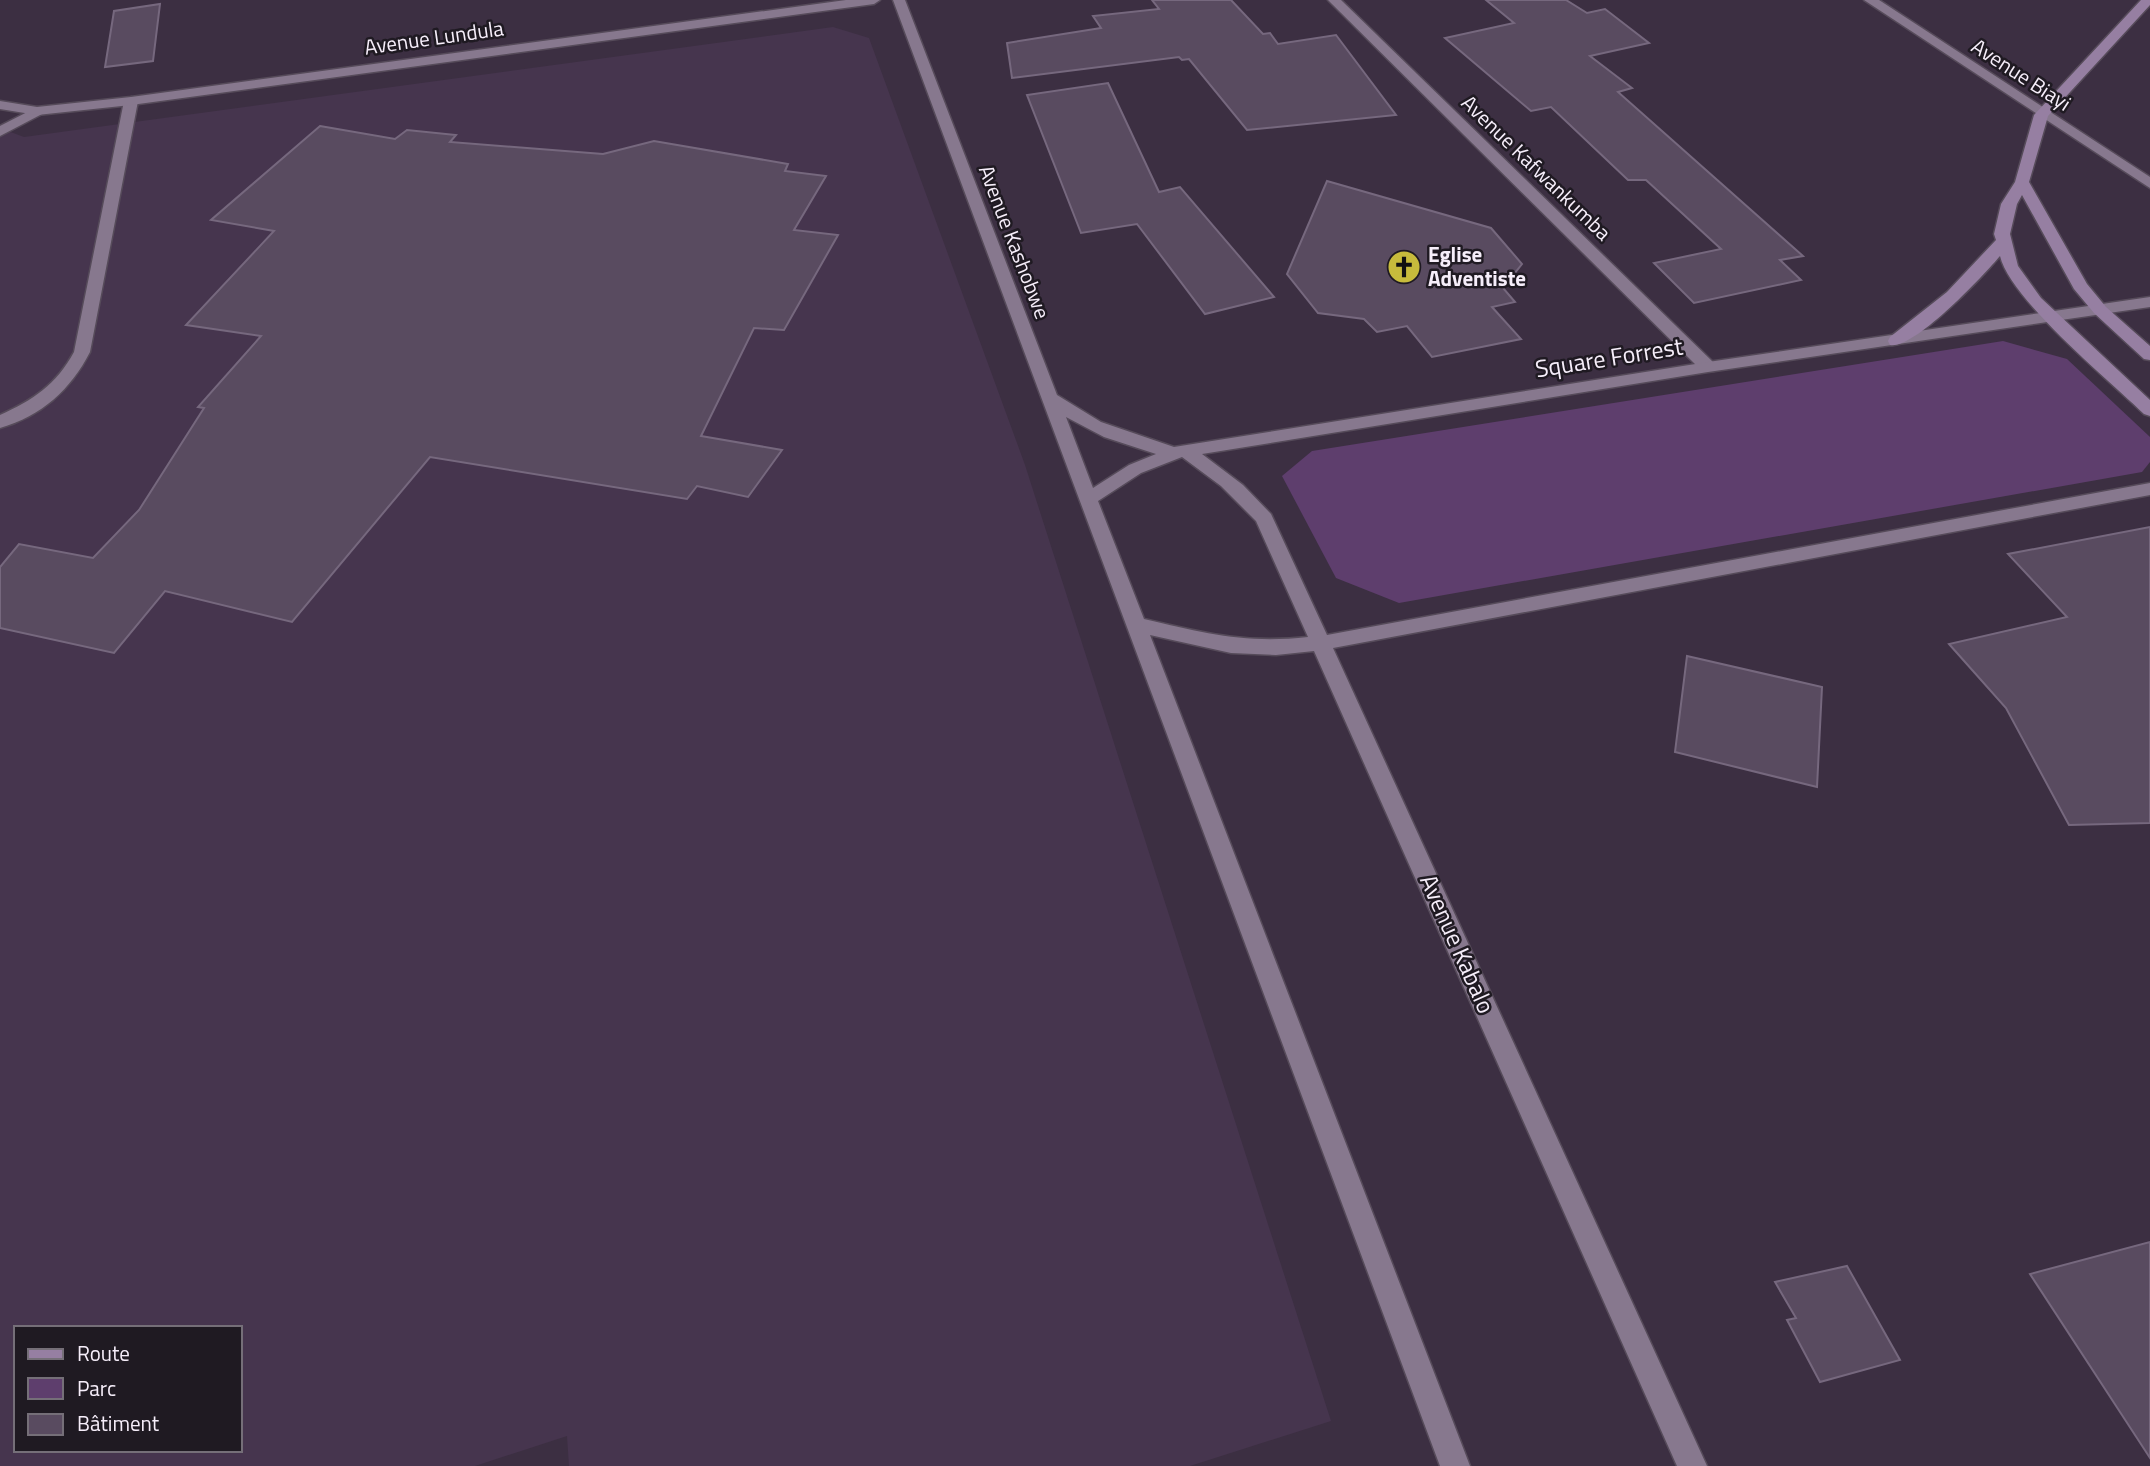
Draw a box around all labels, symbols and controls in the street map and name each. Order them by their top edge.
street label: Avenue Lundula [362,11,506,63]
street label: Avenue Biayi [1965,30,2078,118]
street label: Avenue Kafwankumba [1454,87,1619,248]
street label: Avenue Kashobwe [971,160,1059,323]
place label: Eglise Adventiste [1428,238,1526,294]
church icon: Eglise Adventiste [1385,248,1423,286]
street label: Square Forrest [1533,328,1686,386]
street label: Avenue Kabalo [1411,868,1505,1019]
legend [14,1326,242,1452]
text: Route [77,1337,130,1369]
text: Parc [77,1372,116,1404]
text: Bâtiment [77,1407,160,1439]

